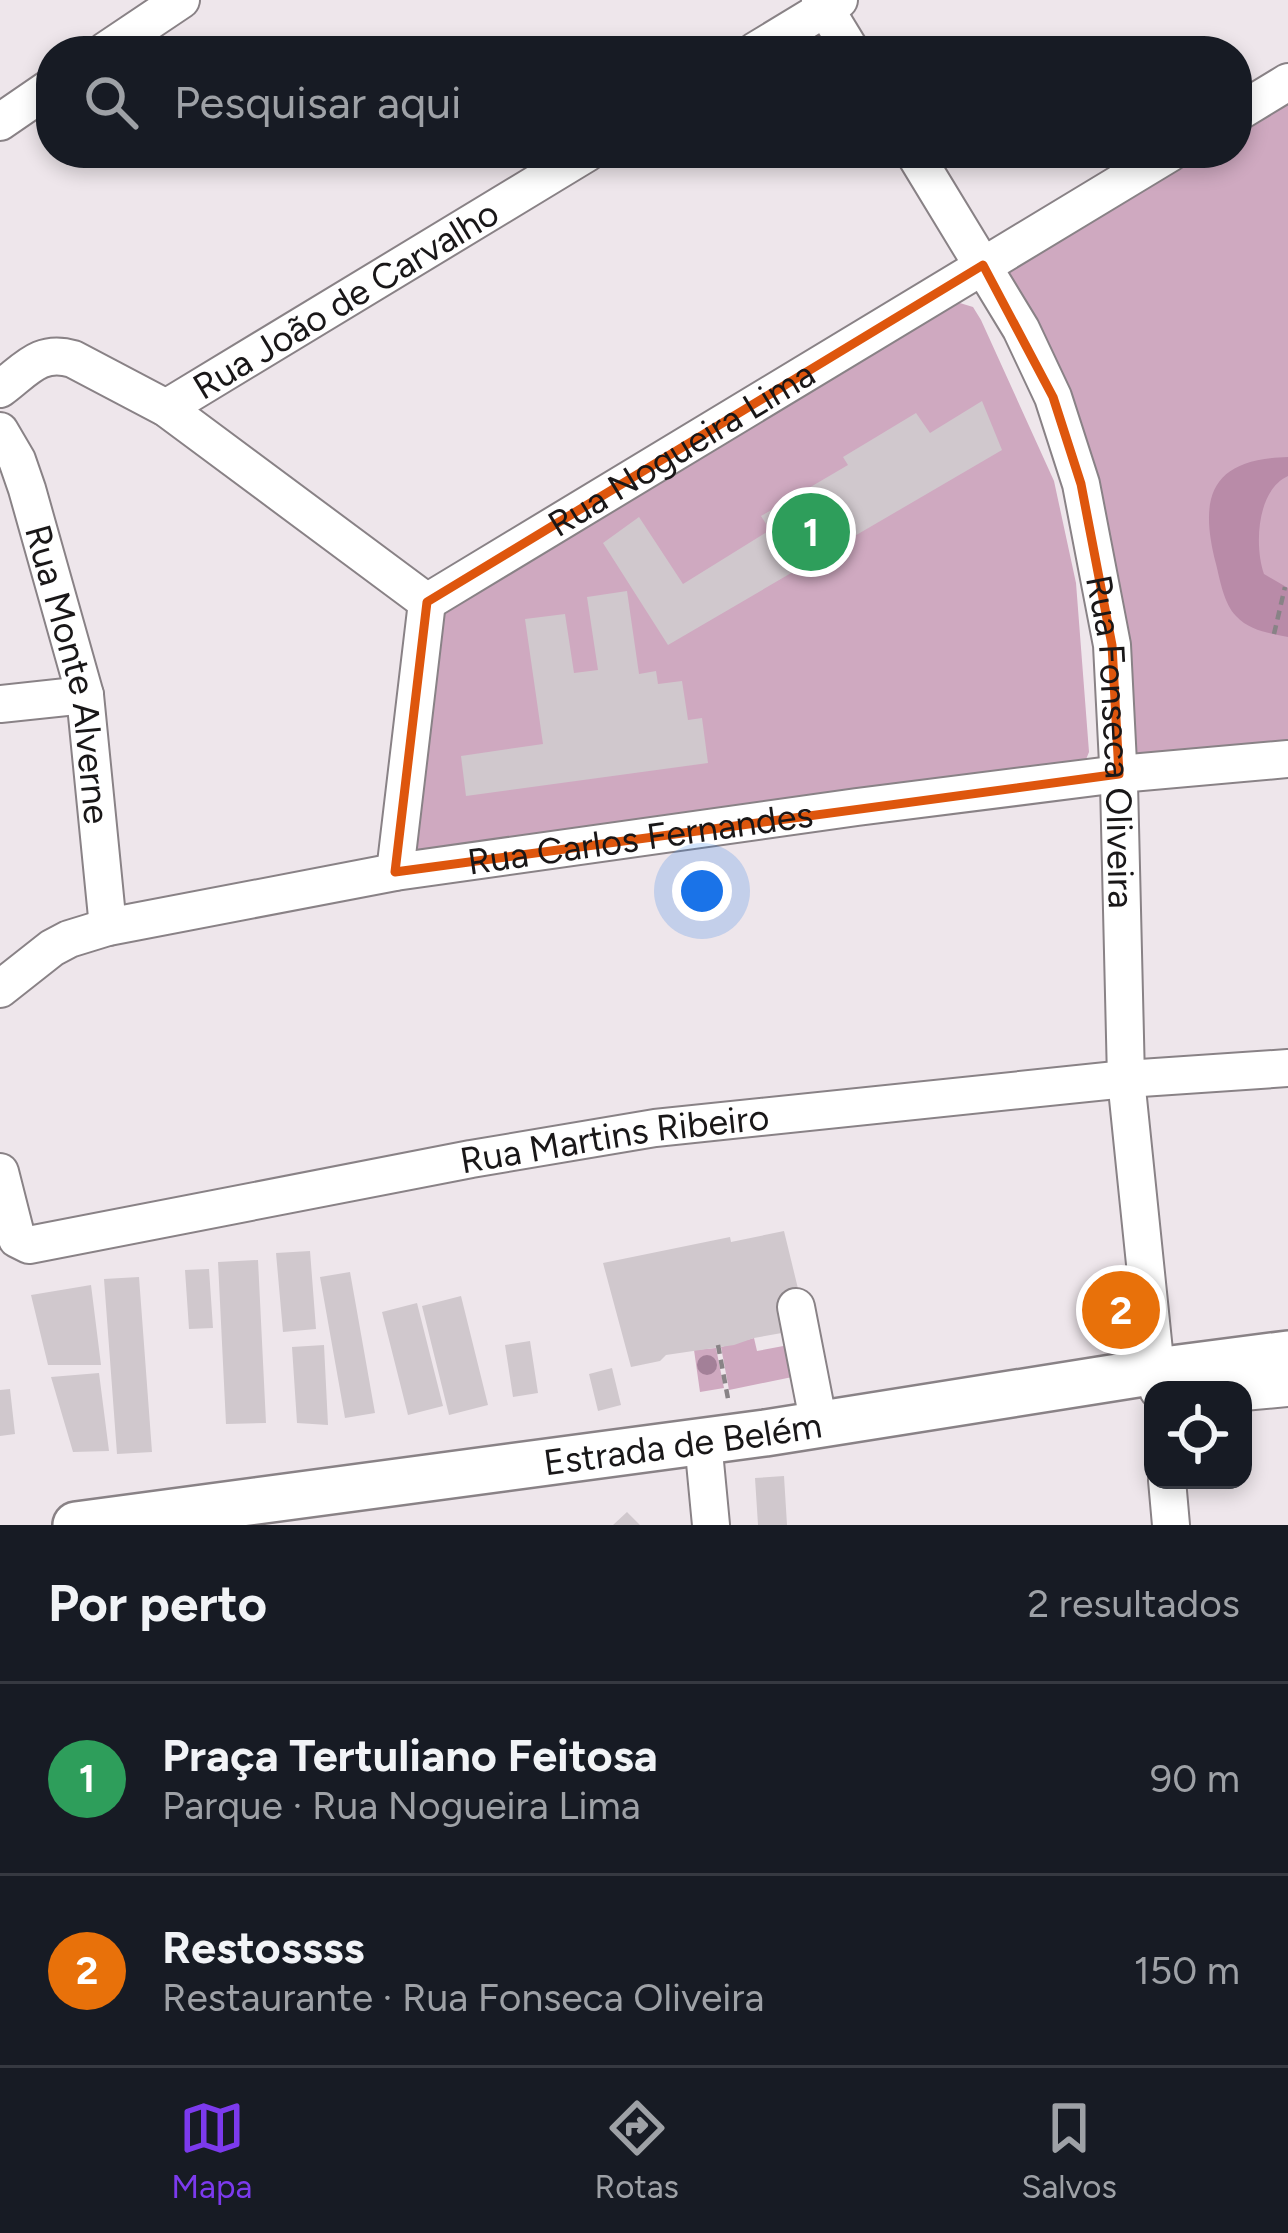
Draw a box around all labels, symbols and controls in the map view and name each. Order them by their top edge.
search box [36,36,1252,168]
icon: search [78,69,144,135]
text: Pesquisar aqui [174,75,461,129]
street label: Rua João de Carvalho [185,191,506,408]
street label: Rua Nogueira Lima [540,352,822,546]
pin: 1 [772,487,850,577]
street label: Rua Monte Alverne [16,520,119,826]
street label: Rua Fonseca Oliveira [1077,572,1143,909]
street label: Rua Carlos Fernandes [465,792,816,884]
your location [672,861,732,921]
street label: Rua Martins Ribeiro [457,1095,771,1182]
pin: 2 [1082,1265,1160,1355]
map controls [1144,1381,1252,1489]
button: locate [1144,1381,1252,1489]
street label: Estrada de Belém [541,1403,825,1484]
text: Por perto [48,1573,267,1634]
text: 2 resultados [1027,1580,1240,1627]
text: Praça Tertuliano Feitosa [162,1728,658,1782]
text: 1 [79,1755,95,1802]
text: 90 m [1150,1755,1240,1802]
text: Parque · Rua Nogueira Lima [162,1782,641,1829]
text: Restossss [162,1920,364,1974]
text: 2 [76,1947,98,1994]
text: 150 m [1134,1947,1240,1994]
text: Restaurante · Rua Fonseca Oliveira [162,1974,764,2021]
tab: Mapa [171,2095,252,2206]
tab: Rotas [595,2095,679,2206]
tab: Salvos [1021,2095,1117,2206]

